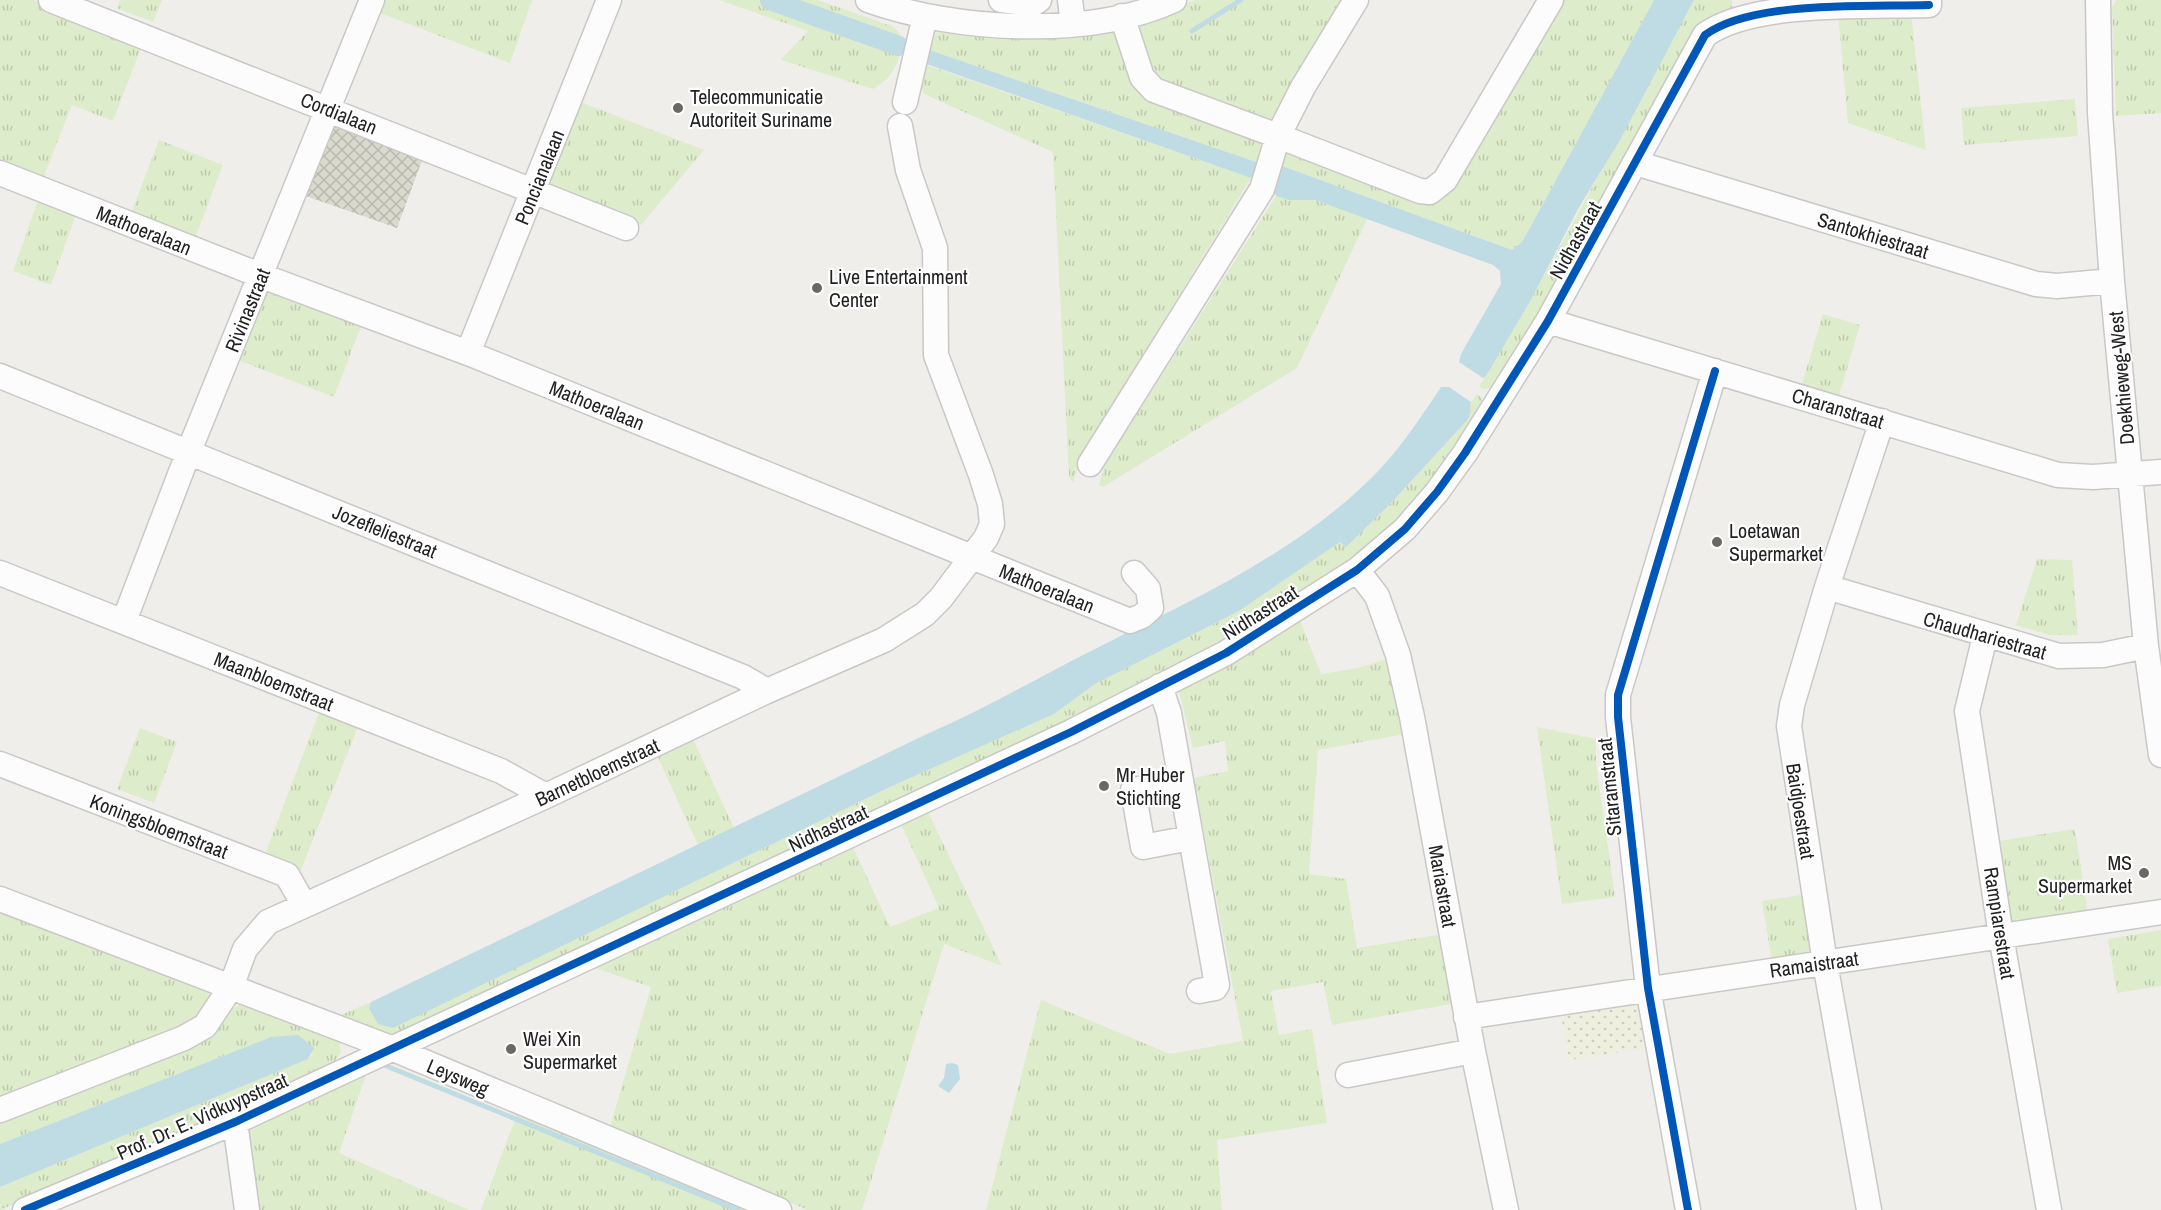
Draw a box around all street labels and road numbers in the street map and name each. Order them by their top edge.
street label: Cordialaan [297,85,381,141]
street label: Poncianalaan [508,125,570,229]
street label: Nidhastraat [1543,196,1608,284]
street label: Mathoeralaan [92,199,196,261]
street label: Santokhiestraat [1814,205,1932,265]
street label: Rivinastraat [218,264,276,356]
street label: Doekhieweg-West [2102,310,2140,446]
street label: Mathoeralaan [545,374,649,436]
street label: Charanstraat [1789,381,1888,435]
street label: Jozefleliestraat [329,498,442,564]
street label: Mathoeralaan [995,557,1099,619]
street label: Nidhastraat [1217,578,1303,646]
street label: Chaudhariestraat [1920,605,2050,666]
street label: Maanbloemstraat [210,645,338,717]
street label: Barnetbloemstraat [531,731,664,813]
street label: Sitaramstraat [1590,736,1628,837]
street label: Baidjoestraat [1780,761,1822,861]
street label: Koningsbloemstraat [86,787,232,865]
street label: Nidhastraat [784,798,873,858]
street label: Mariastraat [1423,843,1464,930]
street label: Rampiarestraat [1978,865,2022,981]
street label: Ramaistraat [1768,944,1861,984]
street label: Leysweg [423,1052,493,1102]
street label: Prof. Dr. E. Vidkuypstraat [112,1066,292,1166]

